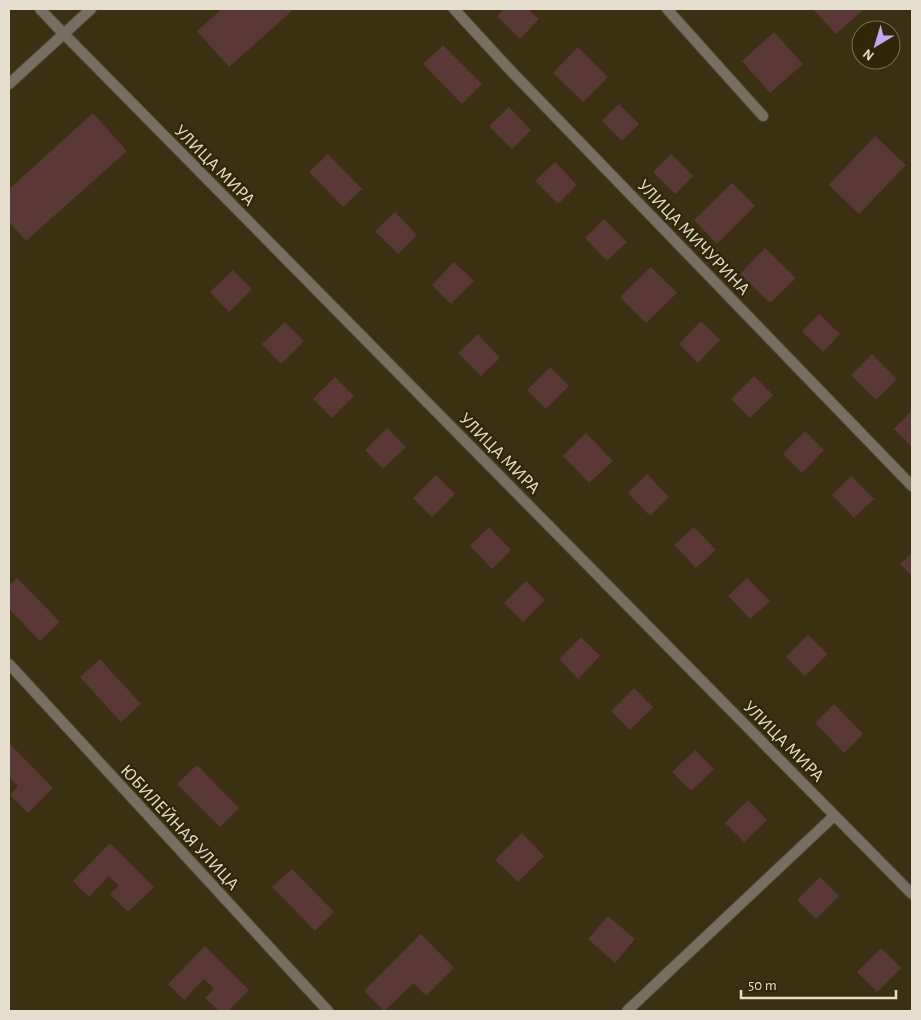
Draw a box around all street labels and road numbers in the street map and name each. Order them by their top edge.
street label: УЛИЦА МИРА [171,122,258,210]
street label: УЛИЦА МИЧУРИНА [634,176,753,299]
street label: УЛИЦА МИРА [456,410,543,498]
street label: УЛИЦА МИРА [740,698,827,786]
street label: ЮБИЛЕЙНАЯ УЛИЦА [117,760,244,894]

